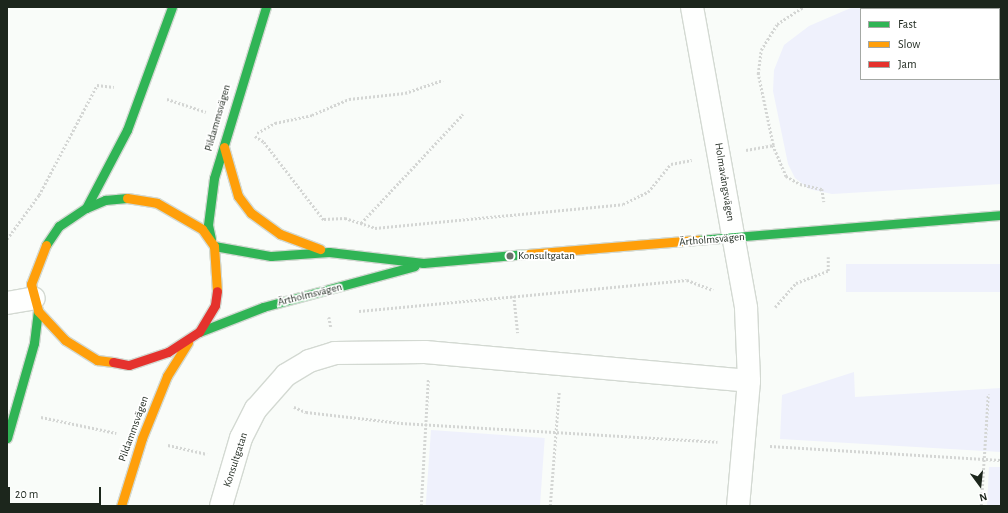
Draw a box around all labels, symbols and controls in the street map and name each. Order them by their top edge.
legend [860,8,1000,80]
text: Fast [898,18,917,30]
text: Slow [898,38,920,50]
text: Jam [898,58,917,70]
street label: Pildammsvägen [202,83,234,153]
street label: Holmavångsvägen [711,142,737,222]
street label: Ärtholmsvägen [679,231,745,249]
place label: Konsultgatan [518,249,575,263]
marker: Konsultgatan [505,251,515,261]
street label: Ärtholmsvägen [277,281,343,309]
street label: Pildammsvägen [116,394,152,464]
street label: Konsultgatan [221,431,251,489]
north arrow [960,465,1000,505]
scale bar [10,479,103,505]
text: 20 m [15,488,38,500]
text: N [978,491,988,503]

